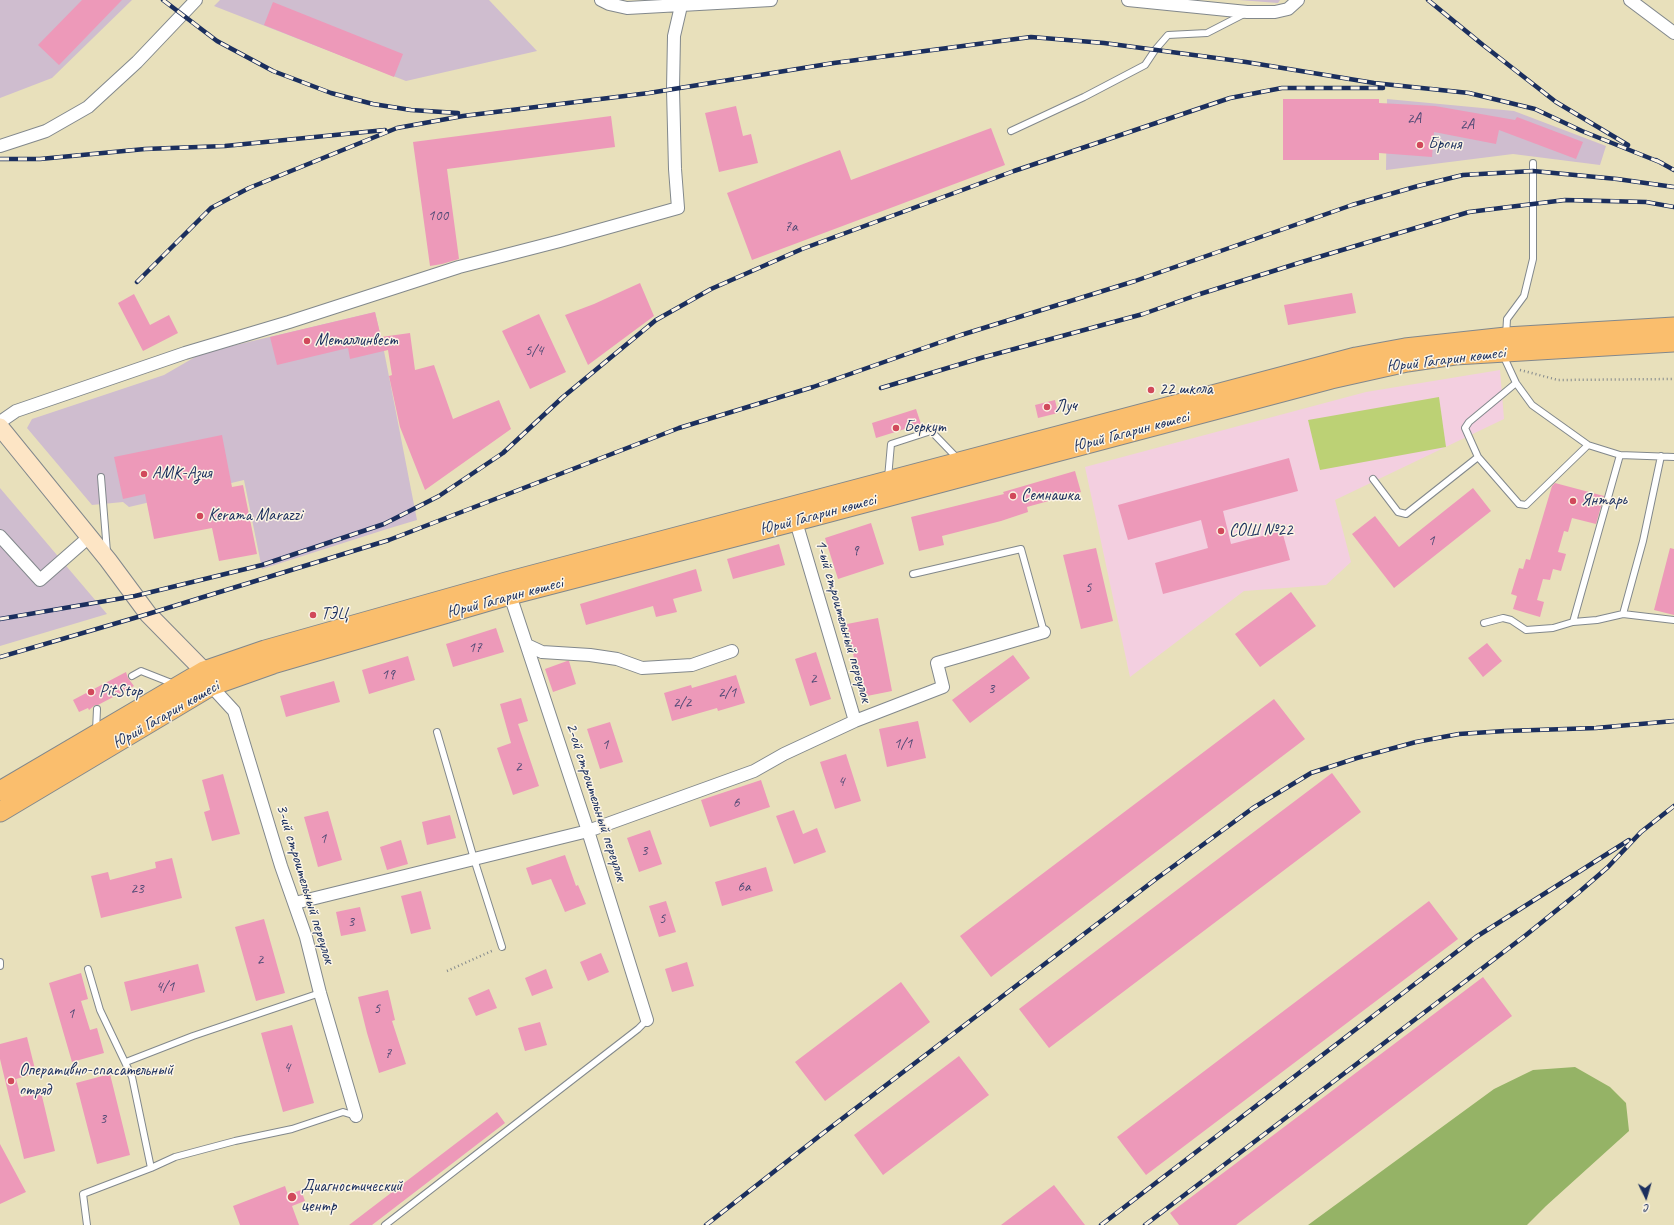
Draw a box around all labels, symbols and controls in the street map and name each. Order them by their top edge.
house number: 2А [1407,110,1421,128]
house number: 2А [1460,116,1474,134]
place label: Броня [1428,135,1461,155]
marker: Броня [1415,140,1425,150]
house number: 100 [428,207,448,225]
house number: 7а [784,218,798,236]
place label: Металлинвест [315,331,397,351]
marker: Металлинвест [302,336,312,346]
house number: 5/4 [525,342,543,360]
street label: Юрий Гагарин көшесі [1385,343,1507,377]
place label: 22 школа [1159,380,1213,400]
marker: 22 школа [1146,385,1156,395]
place label: Луч [1055,397,1077,417]
marker: Луч [1042,402,1052,412]
street label: Юрий Гагарин көшесі [1071,407,1191,457]
place label: Беркут [904,418,946,438]
marker: Беркут [891,423,901,433]
place label: АМК-Азия [152,464,212,484]
marker: АМК-Азия [139,469,149,479]
place label: Семнашка [1021,486,1080,506]
street label: Юрий Гагарин көшесі [758,490,878,540]
marker: Семнашка [1008,491,1018,501]
place label: Янтарь [1581,491,1627,511]
marker: Янтарь [1568,496,1578,506]
place label: Kerama Marazzi [208,506,302,526]
marker: Kerama Marazzi [195,511,205,521]
place label: СОШ №22 [1229,521,1293,541]
marker: СОШ №22 [1216,526,1226,536]
house number: 1 [1428,532,1434,550]
street label: 1-ый строительный переулок [810,537,876,705]
house number: 9 [852,542,858,560]
street label: Юрий Гагарин көшесі [445,573,565,623]
house number: 5 [1085,579,1091,597]
place label: ТЭЦ [321,605,348,625]
marker: ТЭЦ [308,610,318,620]
house number: 17 [468,639,482,657]
house number: 19 [381,666,395,684]
house number: 2 [810,670,816,688]
street label: Юрий Гагарин көшесі [109,676,223,754]
house number: 3 [988,680,994,698]
place label: PitStop [99,682,142,702]
house number: 2/1 [718,684,736,702]
marker: PitStop [86,687,96,697]
house number: 2/2 [673,694,691,712]
street label: 2-ой строительный переулок [561,720,631,884]
house number: 1/1 [894,735,912,753]
house number: 1 [602,736,608,754]
house number: 2 [515,758,521,776]
house number: 4 [838,773,844,791]
house number: 6 [733,794,739,812]
street label: 3-ий строительный переулок [271,802,339,966]
house number: 1 [320,830,326,848]
house number: 3 [641,842,647,860]
house number: 6а [737,878,751,896]
house number: 23 [130,880,144,898]
house number: 5 [659,910,665,928]
house number: 3 [348,913,354,931]
house number: 2 [257,951,263,969]
house number: 4/1 [156,978,174,996]
house number: 5 [374,1000,380,1018]
house number: 1 [68,1005,74,1023]
house number: 7 [385,1045,391,1063]
house number: 4 [284,1059,290,1077]
place label: Оперативно-спасательный отряд [19,1061,173,1101]
marker: Оперативно-спасательный отряд [6,1076,16,1086]
house number: 3 [100,1110,106,1128]
place label: Диагностический центр [301,1177,402,1217]
north arrow [1626,1177,1666,1217]
marker: Диагностический центр [286,1191,298,1203]
text: С [1644,1202,1650,1216]

